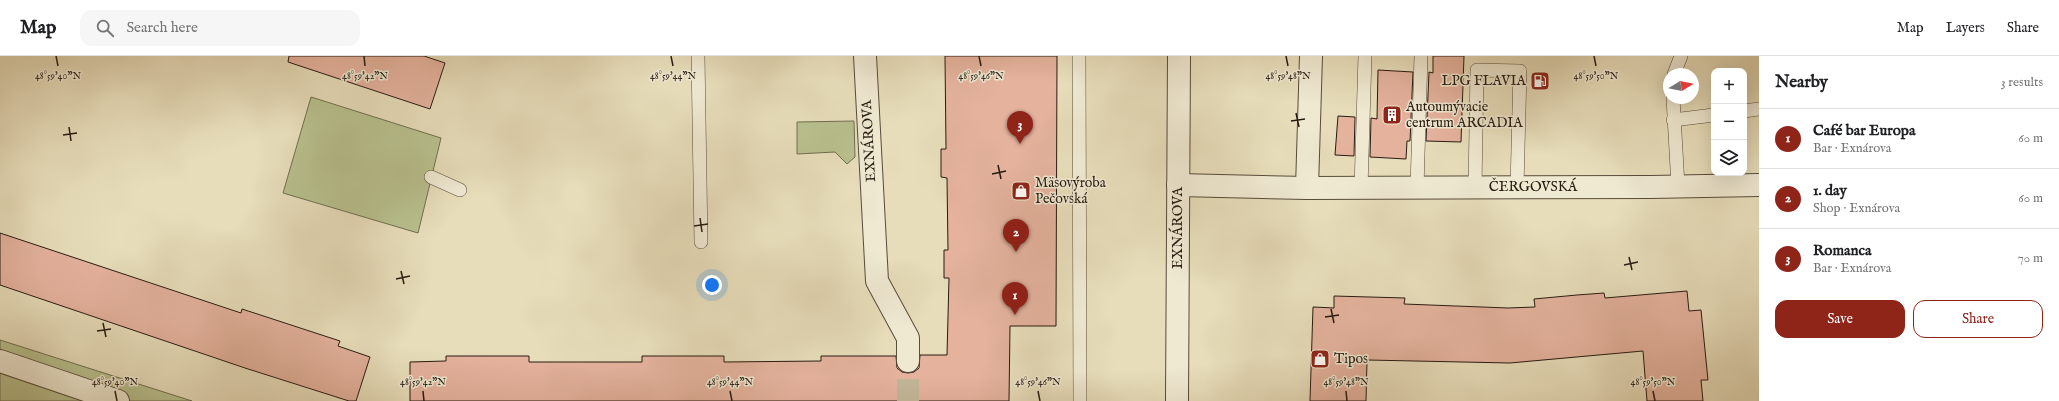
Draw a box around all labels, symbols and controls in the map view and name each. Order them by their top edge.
search box [80,10,360,46]
text: Map [20,16,56,40]
icon: search [94,17,116,39]
text: Search here [126,18,198,37]
text: Map [1897,19,1924,37]
text: Layers [1946,19,1985,37]
text: Share [2007,19,2039,37]
north arrow [1663,68,1699,104]
map controls [1711,68,1747,176]
button: + [1711,68,1747,104]
text: 48°59'40"N [35,70,81,83]
text: 48°59'42"N [342,70,388,83]
text: 48°59'44"N [650,70,696,83]
text: 48°59'46"N [958,70,1004,83]
text: 48°59'48"N [1265,70,1311,83]
fuel station icon: LPG FLAVIA [1529,70,1551,92]
text: 48°59'50"N [1574,70,1619,83]
place label: LPG FLAVIA [1441,72,1527,90]
text: Nearby [1775,72,1828,93]
text: 3 results [2001,74,2043,91]
place label: Autoumývacie centrum ARCADIA [1405,98,1523,132]
street label: EXNÁROVA [857,99,880,183]
building icon: Autoumývacie centrum ARCADIA [1381,104,1403,126]
button: − [1711,104,1747,140]
pin: 3 [1007,111,1033,144]
text: Café bar Europa [1813,121,1915,140]
text: 1 [1786,130,1790,147]
text: 60 m [2018,130,2043,147]
button: layers [1711,140,1747,176]
text: Bar · Exnárova [1813,140,1891,157]
place label: Mäsovýroba Pečovská [1035,174,1107,208]
street label: ČERGOVSKÁ [1489,177,1578,196]
shop icon: Mäsovýroba Pečovská [1010,180,1032,202]
text: 1. day [1813,181,1847,200]
street label: EXNÁROVA [1168,186,1187,269]
text: 2 [1785,190,1791,207]
text: 60 m [2018,190,2043,207]
text: Shop · Exnárova [1813,200,1900,217]
pin: 2 [1003,219,1029,252]
text: Romanca [1813,241,1871,260]
text: 3 [1786,250,1790,267]
text: 70 m [2018,250,2043,267]
text: Bar · Exnárova [1813,260,1891,277]
your location [702,275,722,295]
pin: 1 [1002,282,1028,315]
button: Save [1775,300,1905,338]
button: Share [1913,300,2043,338]
shop icon: Tipos [1309,348,1331,370]
place label: Tipos [1334,350,1368,368]
text: 48°59'40"N [92,376,138,389]
text: 48°59'42"N [400,376,446,389]
text: 48°59'44"N [707,376,753,389]
text: 48°59'46"N [1015,376,1061,389]
text: 48°59'48"N [1323,376,1369,389]
text: 48°59'50"N [1631,376,1676,389]

